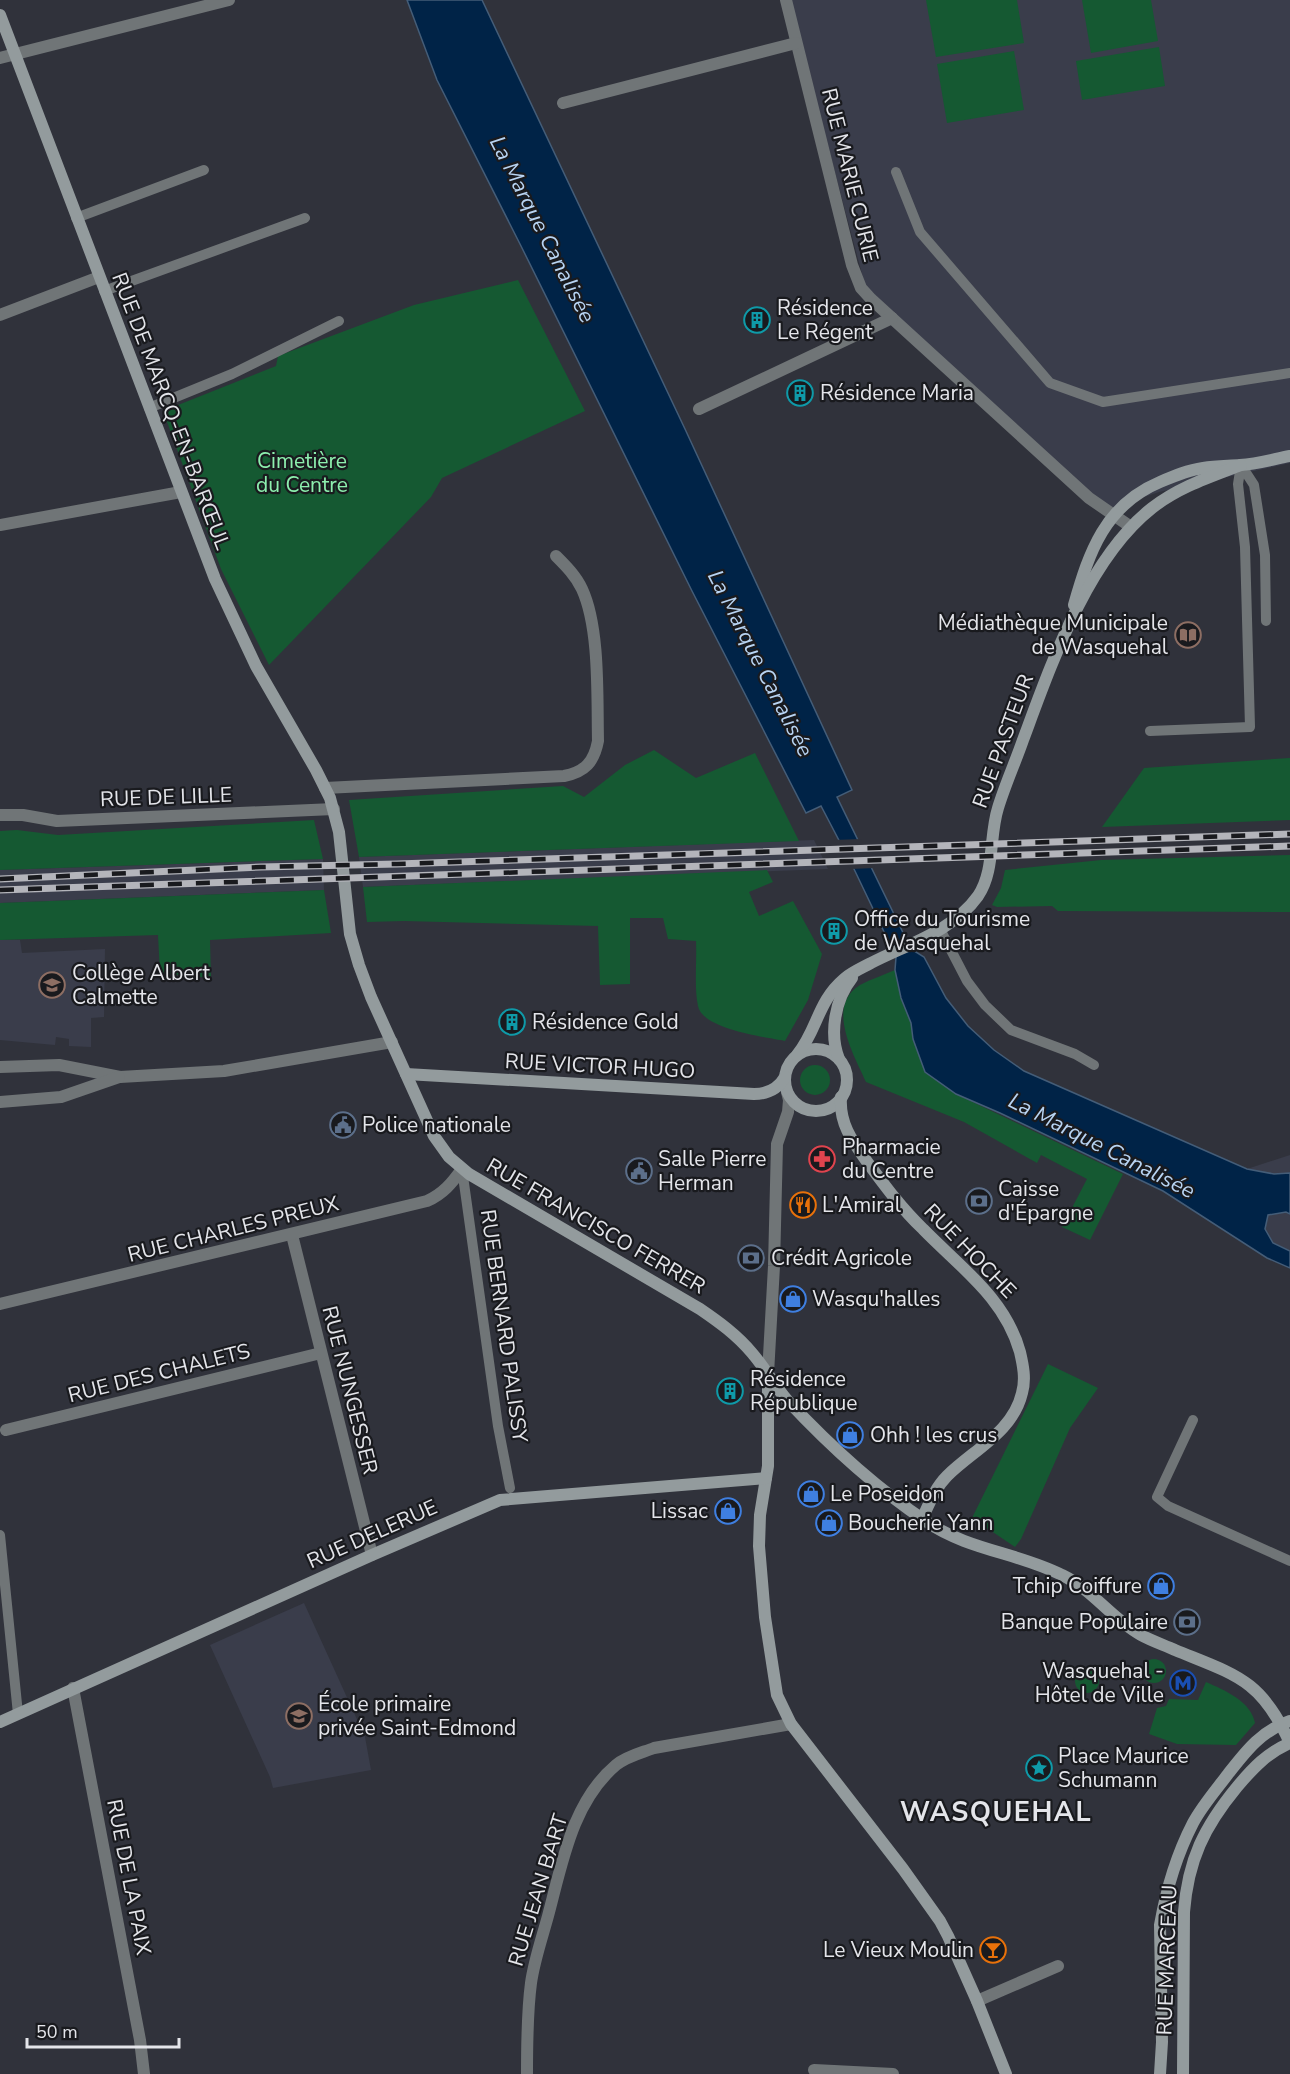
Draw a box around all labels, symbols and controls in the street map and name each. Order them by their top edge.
street label: RUE MARIE CURIE [815,85,885,265]
water label: La Marque Canalisée [482,131,602,328]
street label: RUE DE MARCQ-EN-BARŒUL [105,268,237,554]
place label: Résidence Le Régent [777,294,873,346]
building icon: Résidence Le Régent [742,305,772,335]
building icon: Résidence Maria [785,378,815,408]
place label: Résidence Maria [820,379,974,407]
park label: Cimetière du Centre [256,447,348,499]
water label: La Marque Canalisée [700,565,820,762]
place label: Médiathèque Municipale de Wasquehal [938,609,1169,661]
library icon: Médiathèque Municipale de Wasquehal [1173,620,1203,650]
street label: RUE PASTEUR [966,670,1040,812]
street label: RUE DE LILLE [100,781,232,813]
place label: Office du Tourisme de Wasquehal [854,905,1030,957]
building icon: Office du Tourisme de Wasquehal [819,916,849,946]
place label: Collège Albert Calmette [72,959,210,1011]
school or university icon: Collège Albert Calmette [37,970,67,1000]
building icon: Résidence Gold [497,1007,527,1037]
place label: Résidence Gold [532,1008,679,1036]
street label: RUE VICTOR HUGO [504,1047,696,1085]
water label: La Marque Canalisée [1003,1086,1200,1206]
public building icon: Police nationale [328,1110,358,1140]
place label: Police nationale [362,1111,511,1139]
place label: Pharmacie du Centre [842,1133,941,1185]
pharmacy icon: Pharmacie du Centre [807,1144,837,1174]
place label: Salle Pierre Herman [658,1145,766,1197]
street label: RUE FRANCISCO FERRER [481,1152,711,1300]
public building icon: Salle Pierre Herman [624,1156,654,1186]
place label: Caisse d'Épargne [998,1175,1093,1227]
bank icon: Caisse d'Épargne [964,1186,994,1216]
street label: RUE CHARLES PREUX [125,1189,342,1269]
restaurant icon: L'Amiral [788,1190,818,1220]
place label: L'Amiral [822,1191,902,1219]
street label: RUE HOCHE [918,1198,1022,1304]
street label: RUE BERNARD PALISSY [474,1208,534,1445]
bank icon: Crédit Agricole [736,1243,766,1273]
place label: Crédit Agricole [771,1244,912,1272]
shop icon: Wasqu'halles [778,1284,808,1314]
place label: Wasqu'halles [812,1285,940,1313]
street label: RUE NUNGESSER [316,1303,384,1477]
street label: RUE DES CHALETS [65,1337,253,1409]
place label: Résidence République [750,1365,858,1417]
building icon: Résidence République [715,1376,745,1406]
shop icon: Ohh ! les crus [835,1420,865,1450]
place label: Ohh ! les crus [870,1421,997,1449]
shop icon: Le Poseidon [796,1479,826,1509]
place label: Le Poseidon [830,1480,944,1508]
street label: RUE DELERUE [302,1493,442,1575]
shop icon: Lissac [713,1496,743,1526]
place label: Lissac [651,1497,708,1525]
shop icon: Boucherie Yann [814,1508,844,1538]
place label: Boucherie Yann [848,1509,993,1537]
shop icon: Tchip Coiffure [1146,1571,1176,1601]
place label: Tchip Coiffure [1013,1572,1142,1600]
bank icon: Banque Populaire [1172,1607,1202,1637]
place label: Banque Populaire [1001,1608,1168,1636]
place label: Wasquehal - Hôtel de Ville [1035,1657,1164,1709]
metro station icon: Wasquehal - Hôtel de Ville [1168,1668,1198,1698]
place label: École primaire privée Saint-Edmond [318,1690,516,1742]
school or university icon: École primaire privée Saint-Edmond [284,1701,314,1731]
place label: Place Maurice Schumann [1058,1742,1189,1794]
place icon: Place Maurice Schumann [1024,1753,1054,1783]
district label: WASQUEHAL [900,1794,1092,1831]
street label: RUE DE LA PAIX [100,1797,158,1958]
street label: RUE JEAN BART [502,1810,575,1969]
street label: RUE MARCEAU [1150,1884,1184,2036]
bar icon: Le Vieux Moulin [978,1935,1008,1965]
place label: Le Vieux Moulin [823,1936,974,1964]
scale bar [27,2011,178,2049]
text: 50 m [36,2020,78,2044]

